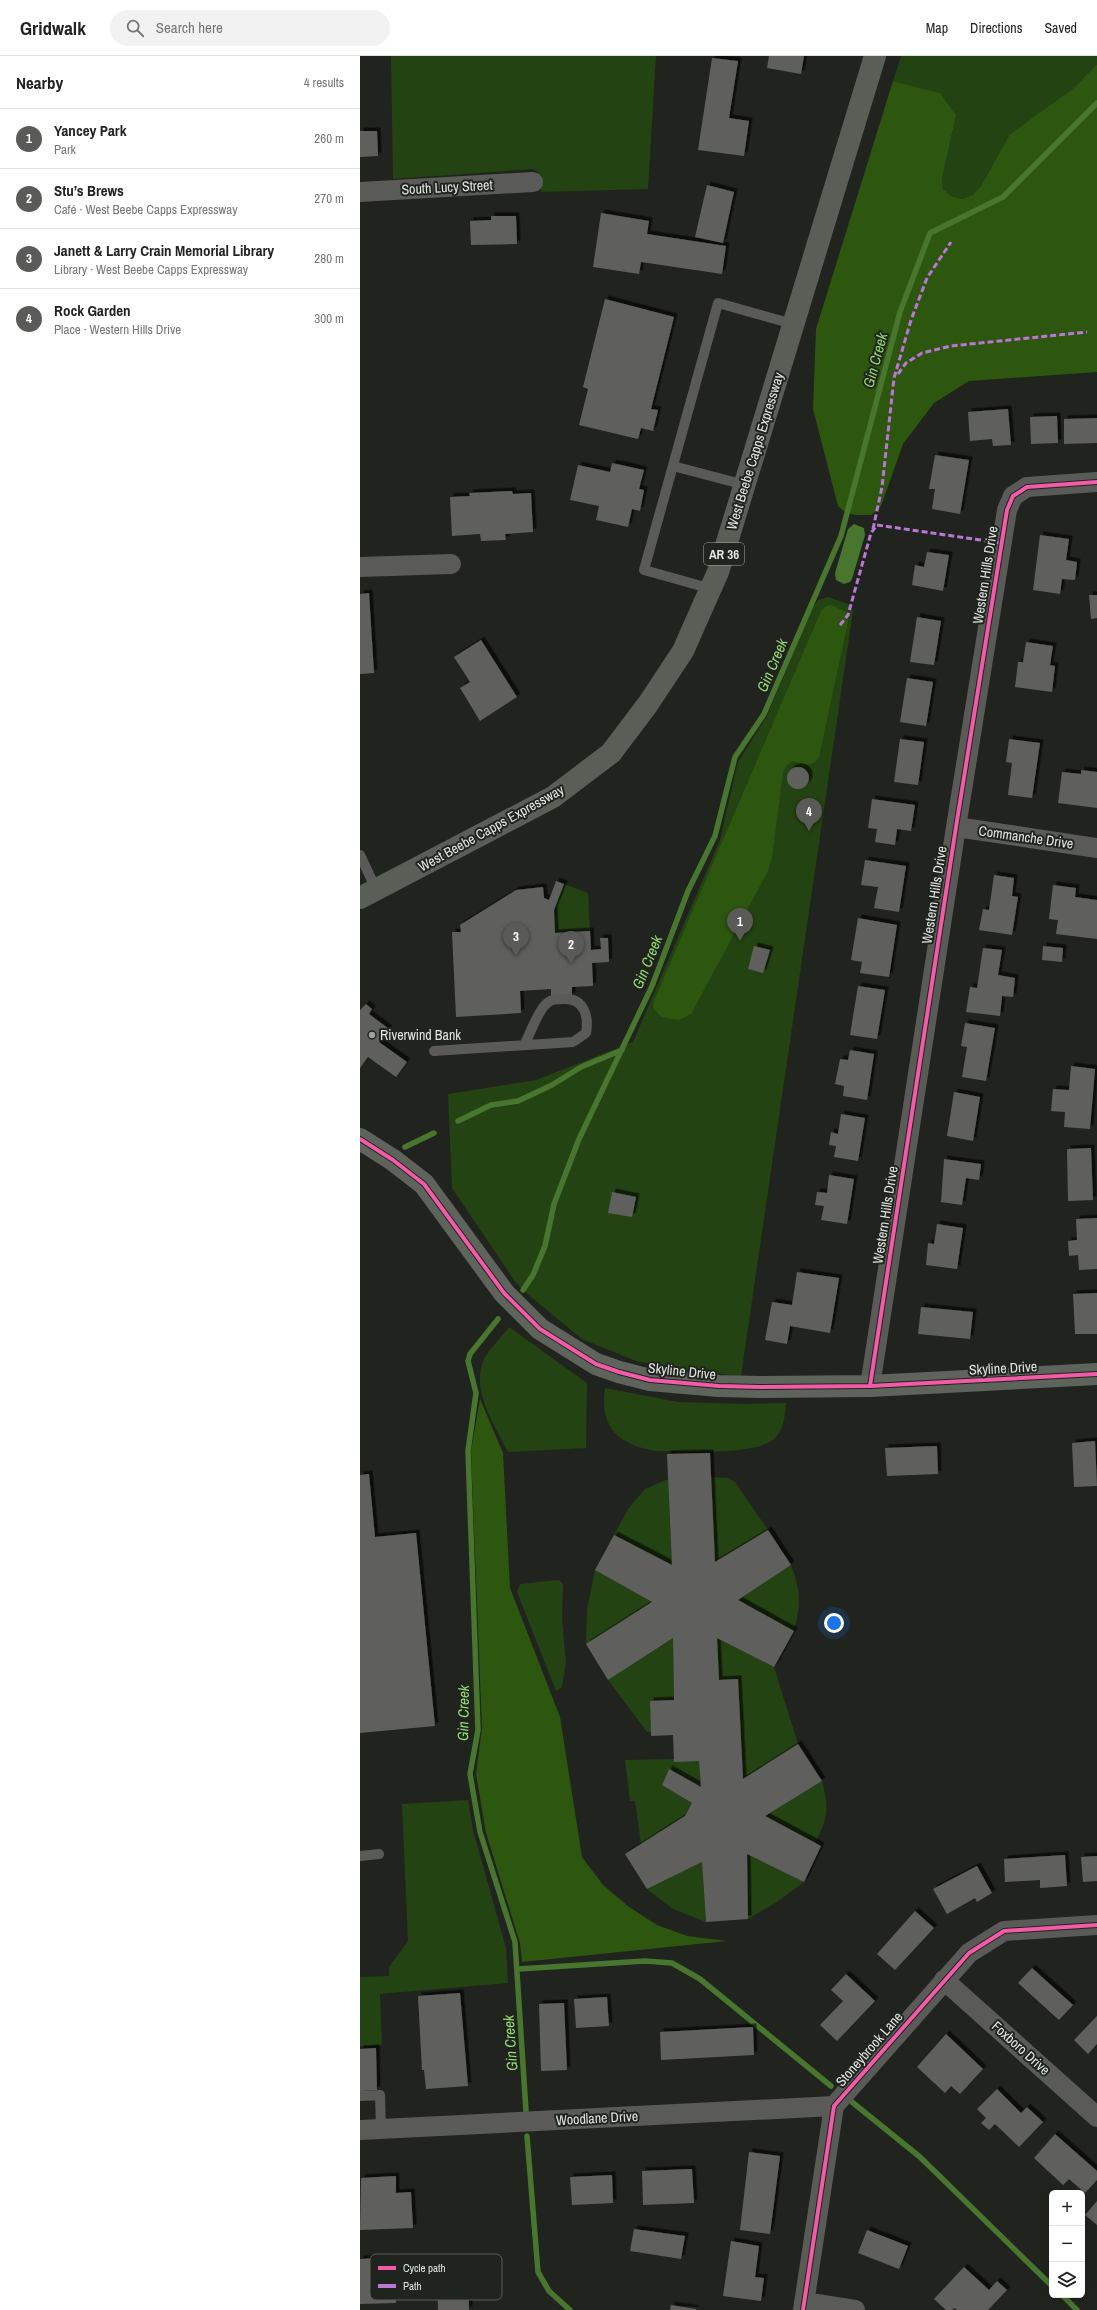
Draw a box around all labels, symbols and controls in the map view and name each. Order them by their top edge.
search box [110,10,390,46]
text: Gridwalk [20,15,86,41]
icon: search [124,17,146,39]
text: Search here [156,17,223,38]
text: Map [926,19,948,37]
text: Directions [970,19,1022,37]
text: Saved [1044,19,1077,37]
text: Nearby [16,71,63,94]
text: 4 results [304,74,344,91]
text: Yancey Park [54,120,127,141]
text: 1 [26,130,32,147]
text: 260 m [314,130,344,147]
text: Park [54,141,76,158]
street label: South Lucy Street [401,176,493,198]
text: Stu’s Brews [54,180,124,201]
text: 2 [26,190,32,207]
text: 270 m [314,190,344,207]
text: Café · West Beebe Capps Expressway [54,201,238,218]
text: Janett & Larry Crain Memorial Library [54,240,274,261]
text: 3 [26,250,32,267]
text: 280 m [314,250,344,267]
text: Library · West Beebe Capps Expressway [54,261,248,278]
text: Rock Garden [54,300,131,321]
text: 4 [26,310,32,327]
text: 300 m [314,310,344,327]
text: Place · Western Hills Drive [54,321,181,338]
water label: Gin Creek [858,329,893,390]
street label: West Beebe Capps Expressway [722,370,788,532]
street label: Western Hills Drive [968,525,1002,625]
road number: AR 36 [704,543,744,565]
water label: Gin Creek [751,634,793,695]
street label: West Beebe Capps Expressway [415,780,567,876]
pin: 4 [796,798,822,831]
street label: Commanche Drive [977,821,1075,853]
street label: Western Hills Drive [917,845,951,945]
pin: 1 [727,908,753,941]
pin: 3 [503,923,529,956]
pin: 2 [558,931,584,964]
water label: Gin Creek [627,931,668,992]
place label: Riverwind Bank [380,1026,461,1044]
marker: Riverwind Bank [367,1030,377,1040]
street label: Western Hills Drive [868,1165,902,1265]
street label: Skyline Drive [968,1357,1038,1379]
street label: Skyline Drive [647,1358,717,1384]
your location [824,1613,844,1633]
water label: Gin Creek [452,1684,474,1741]
street label: Stoneybrook Lane [832,2008,906,2090]
water label: Gin Creek [498,2013,522,2072]
street label: Foxboro Drive [988,2017,1054,2079]
street label: Woodlane Drive [556,2107,638,2129]
map controls [1049,2190,1085,2298]
button: + [1049,2190,1085,2226]
button: − [1049,2226,1085,2262]
legend [370,2254,502,2300]
text: Cycle path [403,2261,446,2275]
button: layers [1049,2262,1085,2298]
text: Path [403,2279,422,2293]

